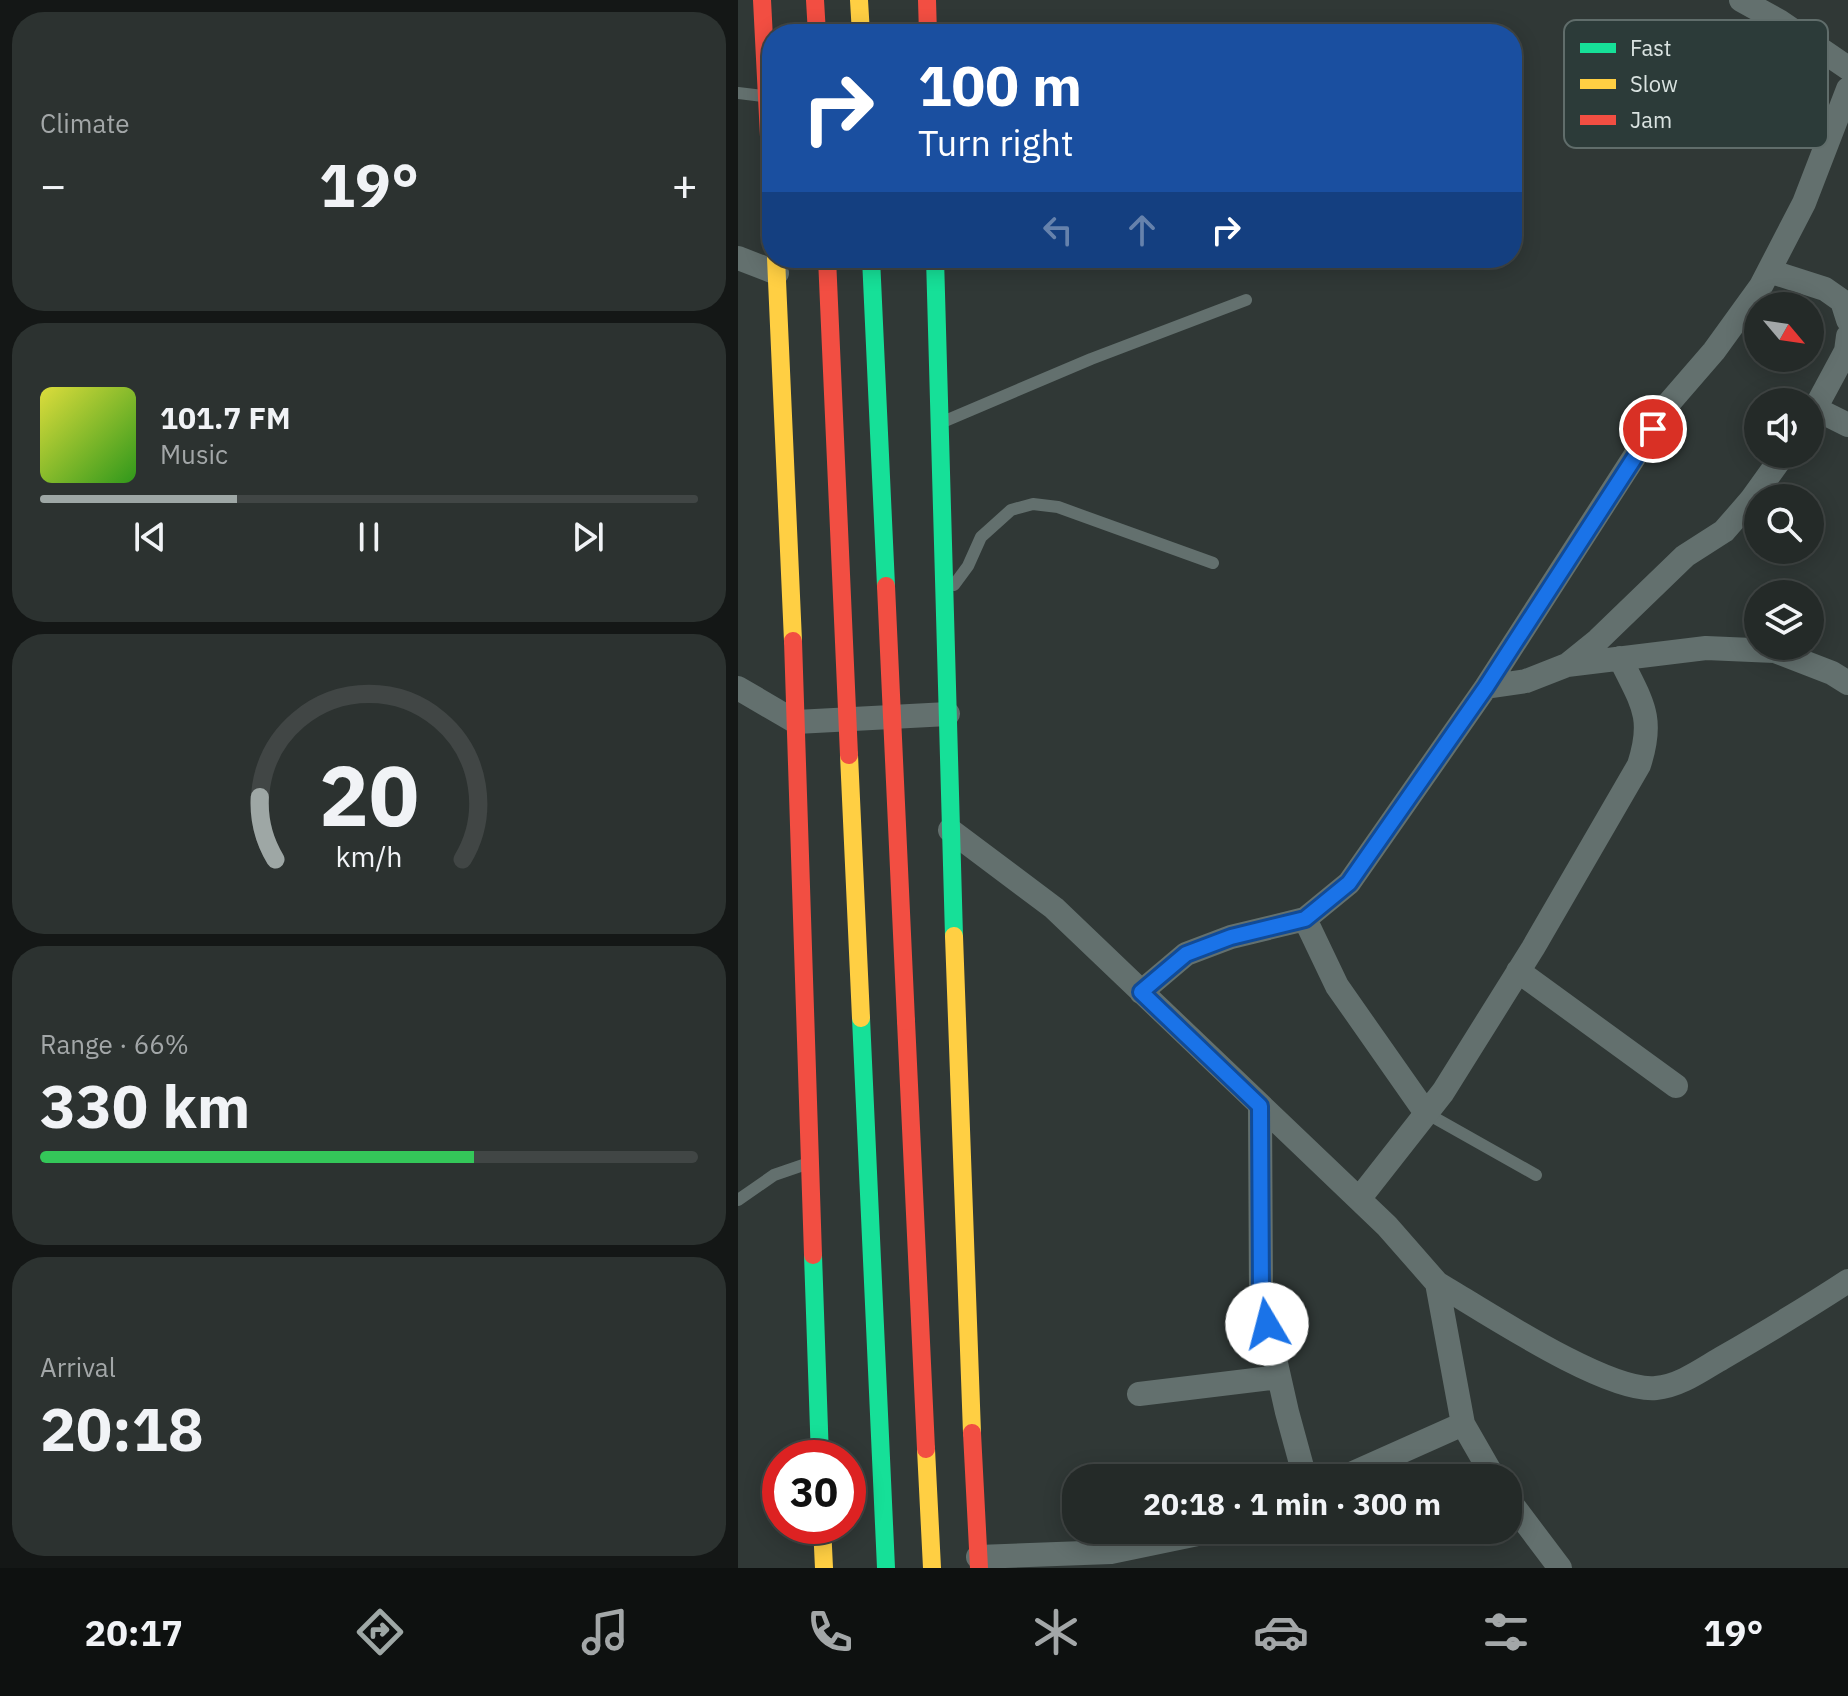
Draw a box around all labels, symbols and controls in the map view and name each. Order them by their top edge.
legend [1564,20,1828,148]
text: Fast [1630,33,1671,62]
text: 100 m [918,49,1082,121]
icon: right [786,56,890,160]
text: Slow [1630,69,1678,98]
text: Jam [1630,105,1672,134]
text: Climate [40,106,130,140]
text: Turn right [918,119,1074,166]
text: 19° [319,145,419,224]
text: − [40,156,66,213]
text: + [672,156,698,213]
icon: left [1036,208,1080,252]
icon: ahead [1120,208,1164,252]
icon: right [1204,208,1248,252]
north arrow [1744,292,1824,372]
map controls [1744,292,1824,660]
button: sound [1744,388,1824,468]
pin [1619,395,1687,463]
text: 101.7 FM [160,398,291,437]
icon: arrive [1631,407,1675,451]
text: Music [160,437,228,471]
button: search [1744,484,1824,564]
icon: previous [128,515,172,559]
icon: pause [347,515,391,559]
icon: next [566,515,610,559]
button: layers [1744,580,1824,660]
text: 20 [319,741,419,849]
text: km/h [335,838,403,875]
text: Range · 66% [40,1027,189,1061]
text: 330 km [40,1066,250,1145]
position arrow [1225,1282,1309,1366]
text: Arrival [40,1350,116,1384]
text: 20:18 [40,1389,204,1468]
speed limit sign: 30 [762,1440,866,1544]
text: 20:18 · 1 min · 300 m [1143,1484,1441,1523]
icon: directions [352,1604,408,1660]
icon: music [577,1604,633,1660]
icon: phone [802,1604,858,1660]
icon: climate [1028,1604,1084,1660]
icon: car [1253,1604,1309,1660]
icon: filters [1478,1604,1534,1660]
text: 20:17 [85,1609,183,1656]
text: 19° [1703,1609,1763,1656]

